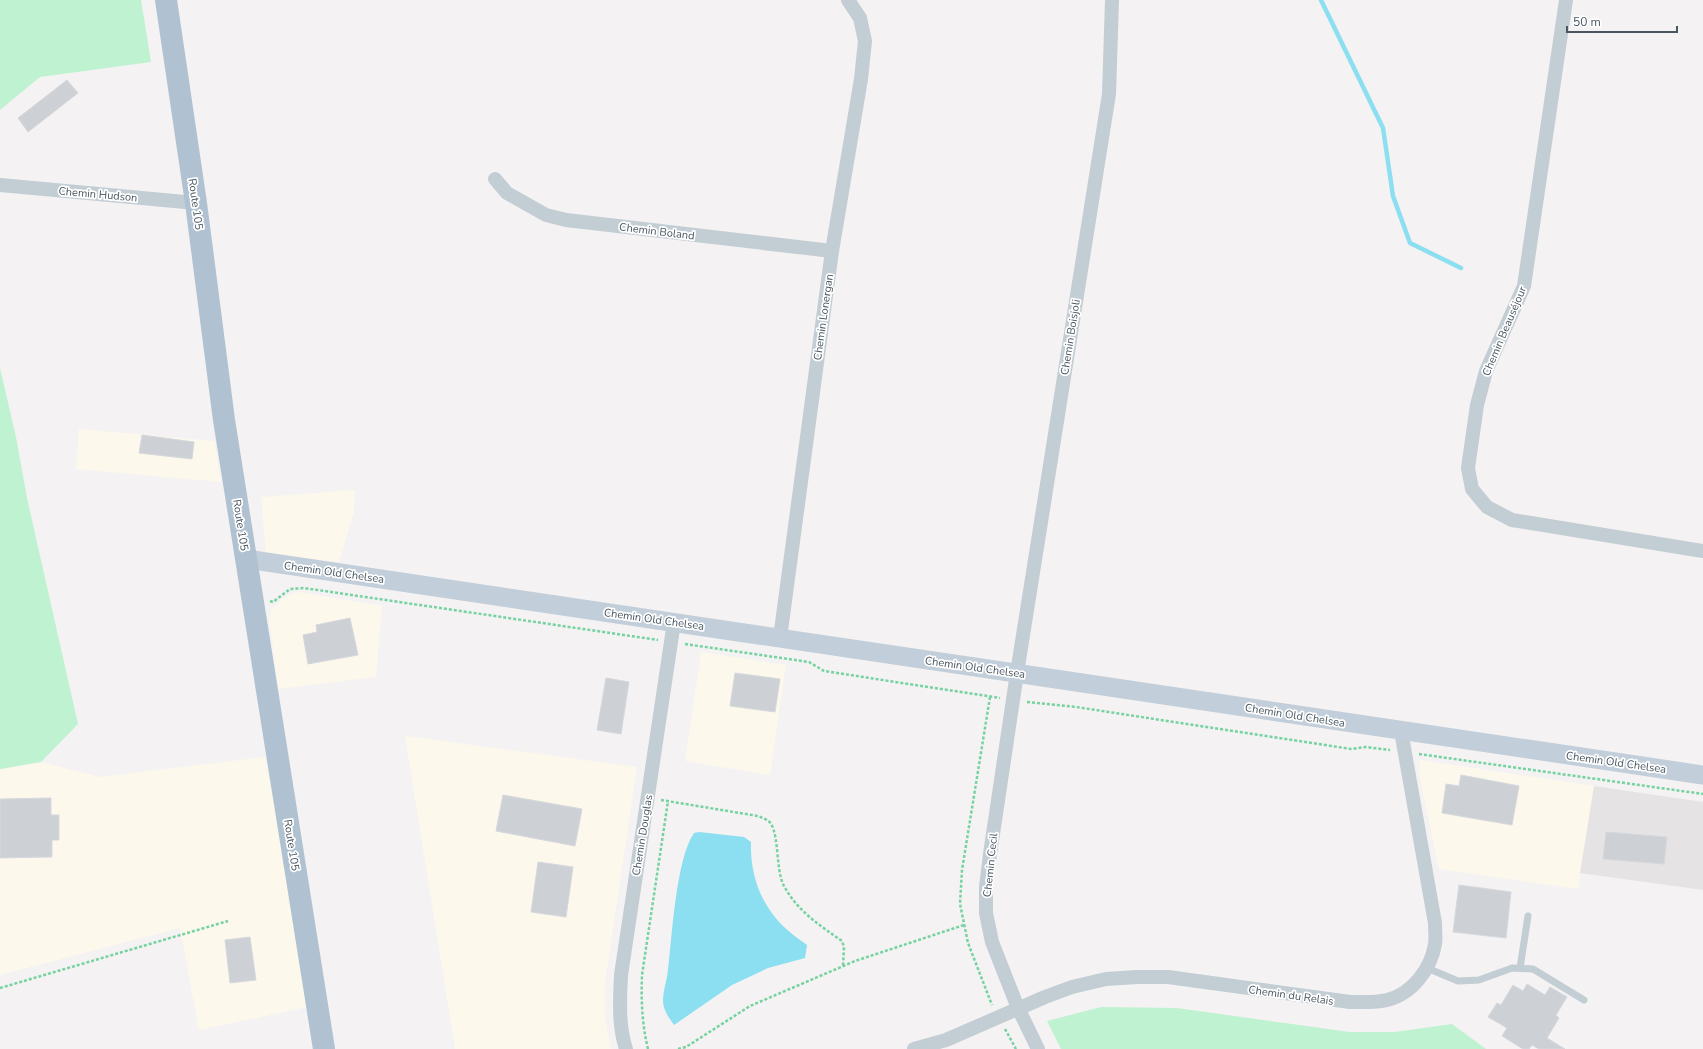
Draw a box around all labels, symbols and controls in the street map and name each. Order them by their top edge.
scale bar [1567,8,1677,34]
text: 50 m [1573,14,1601,30]
street label: Route 105 [184,177,207,231]
street label: Chemin Hudson [58,184,138,205]
street label: Chemin Boland [618,219,696,244]
street label: Chemin Lonergan [810,273,837,361]
street label: Chemin Beauséjour [1479,284,1530,378]
street label: Chemin Boisjoli [1057,298,1084,376]
street label: Route 105 [229,498,252,552]
street label: Chemin Old Chelsea [283,558,385,587]
street label: Chemin Old Chelsea [603,605,705,634]
street label: Chemin Old Chelsea [924,653,1026,682]
street label: Chemin Old Chelsea [1244,700,1346,731]
street label: Chemin Old Chelsea [1565,748,1667,777]
street label: Chemin Douglas [629,793,656,877]
street label: Route 105 [280,818,303,872]
street label: Chemin Cecil [980,832,1001,898]
street label: Chemin du Relais [1247,982,1335,1009]

